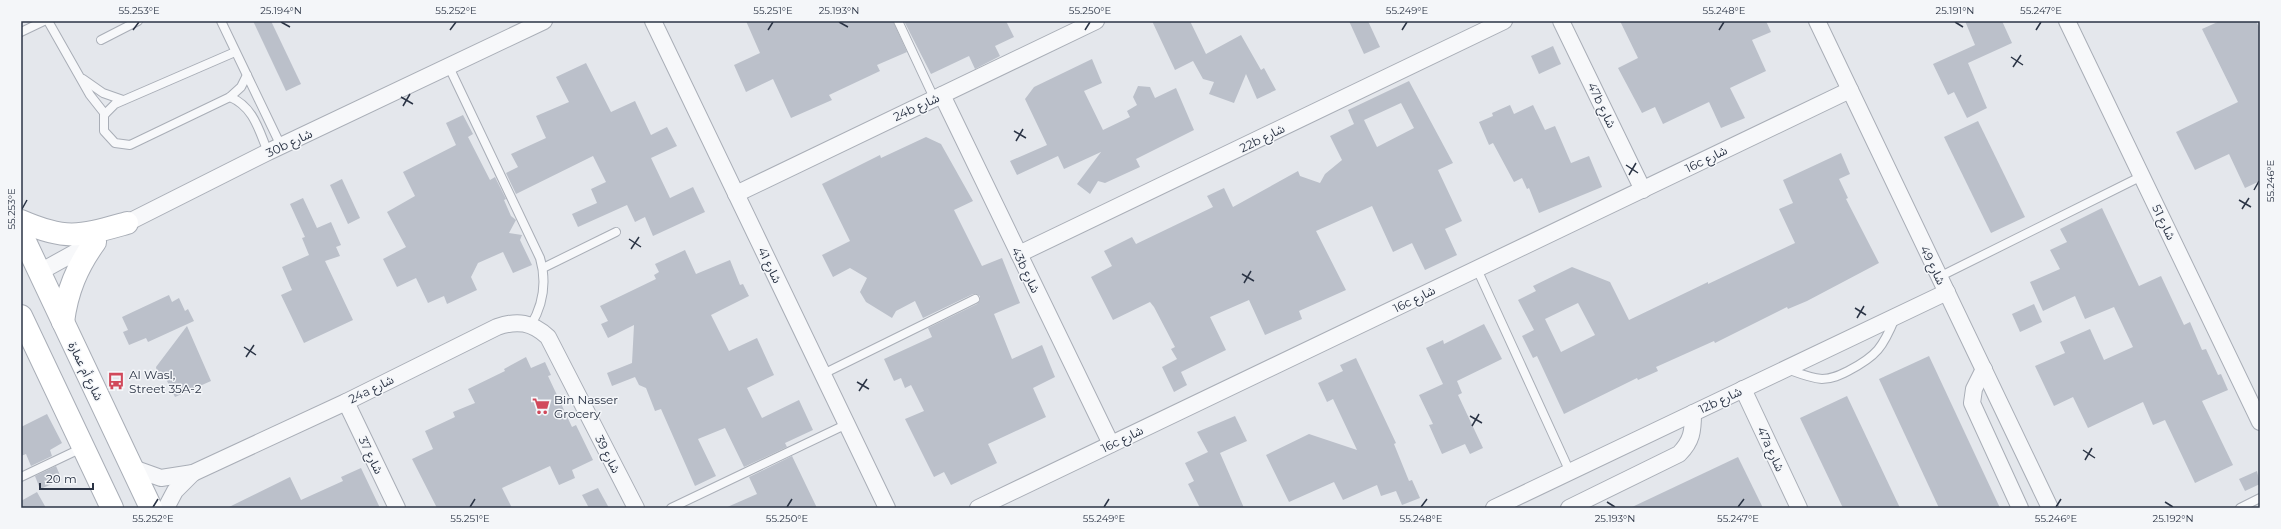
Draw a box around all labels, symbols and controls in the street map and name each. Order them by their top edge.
text: 55.253°E [118,4,160,17]
text: 25.194°N [260,4,302,17]
text: 55.252°E [435,4,477,17]
text: 55.251°E [753,4,793,17]
text: 25.193°N [819,4,859,17]
text: 55.250°E [1069,4,1111,17]
text: 55.249°E [1386,4,1429,17]
text: 55.248°E [1703,4,1746,17]
text: 25.191°N [1936,4,1974,17]
text: 55.247°E [2020,4,2062,17]
street label: 47b شارع [1583,80,1619,131]
street label: 24b شارع [891,90,942,126]
street label: 22b شارع [1237,121,1288,157]
street label: 30b شارع [263,126,315,162]
street label: 16c شارع [1682,142,1730,177]
text: 55.246°E [2264,160,2277,202]
text: 55.253°E [5,188,18,230]
street label: شارع 51 [2147,202,2179,243]
street label: شارع 49 [1915,243,1949,288]
street label: شارع 41 [753,244,785,286]
street label: 43b شارع [1007,245,1044,296]
street label: 16c شارع [1390,282,1438,317]
street label: شارع أم عمارة [64,339,107,404]
place label: Al Wasl, Street 35A-2 [129,367,202,396]
bus stop icon: Al Wasl, Street 35A-2 [106,371,126,391]
street label: 24a شارع [346,372,397,408]
street label: 12b شارع [1696,384,1745,418]
place label: Bin Nasser Grocery [554,392,618,421]
supermarket icon: Bin Nasser Grocery [531,396,551,416]
street label: 16c شارع [1098,422,1146,457]
street label: 47a شارع [1752,424,1788,475]
street label: شارع 39 [590,432,624,476]
street label: شارع 37 [354,434,387,477]
scale bar [40,465,93,491]
text: 20 m [46,471,77,486]
text: 55.252°E [132,512,174,525]
text: 55.251°E [450,512,490,525]
text: 55.250°E [766,512,808,525]
text: 55.249°E [1083,512,1126,525]
text: 55.248°E [1400,512,1443,525]
text: 25.193°N [1595,512,1635,525]
text: 55.247°E [1717,512,1759,525]
text: 55.246°E [2035,512,2077,525]
text: 25.192°N [2152,512,2194,525]

